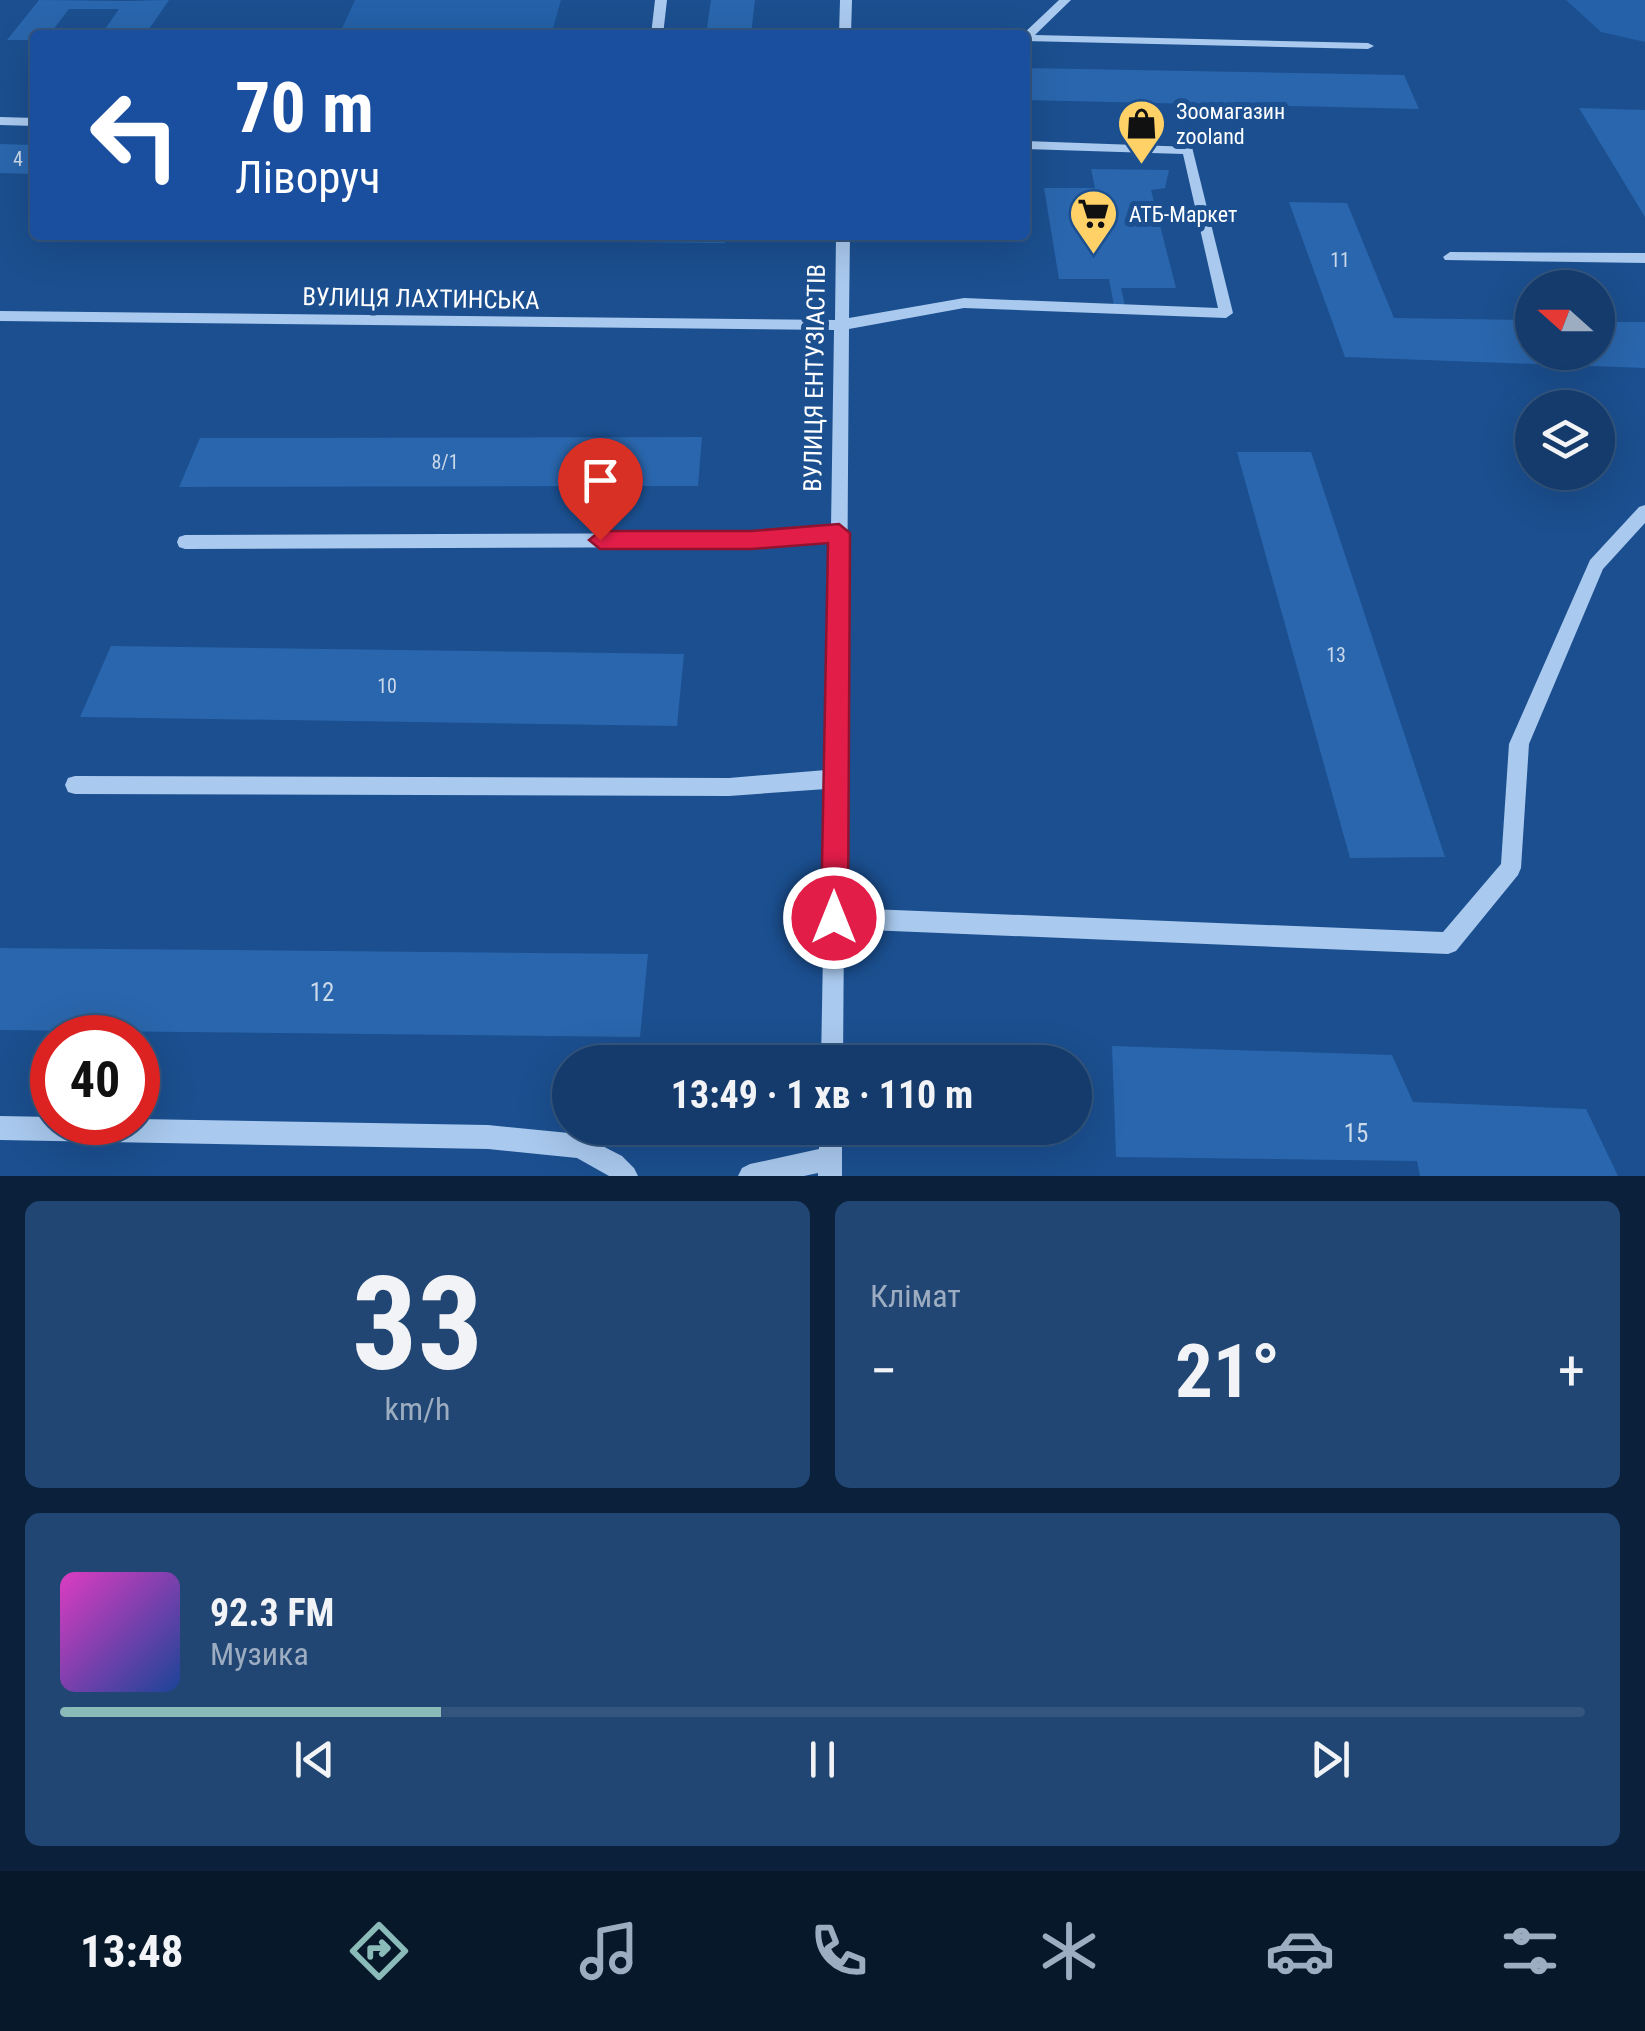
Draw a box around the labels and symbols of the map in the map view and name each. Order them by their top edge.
shop icon: Зоомагазин zooland [1115,98,1167,166]
place label: Зоомагазин zooland [1176,99,1285,149]
house number: 4 [13,147,23,171]
supermarket icon: АТБ-Маркет [1068,188,1120,256]
place label: АТБ-Маркет [1129,202,1237,227]
house number: 11 [1330,248,1350,272]
street label: ВУЛИЦЯ ЕНТУЗІАСТІВ [798,264,831,492]
north arrow [1515,270,1615,370]
street label: ВУЛИЦЯ ЛАХТИНСЬКА [302,282,540,315]
pin [558,438,643,541]
house number: 8/1 [431,450,459,474]
house number: 13 [1326,643,1346,667]
house number: 10 [377,674,397,698]
position arrow [782,866,886,970]
house number: 12 [310,978,334,1007]
speed limit sign: 40 [30,1015,160,1145]
house number: 15 [1344,1119,1368,1148]

